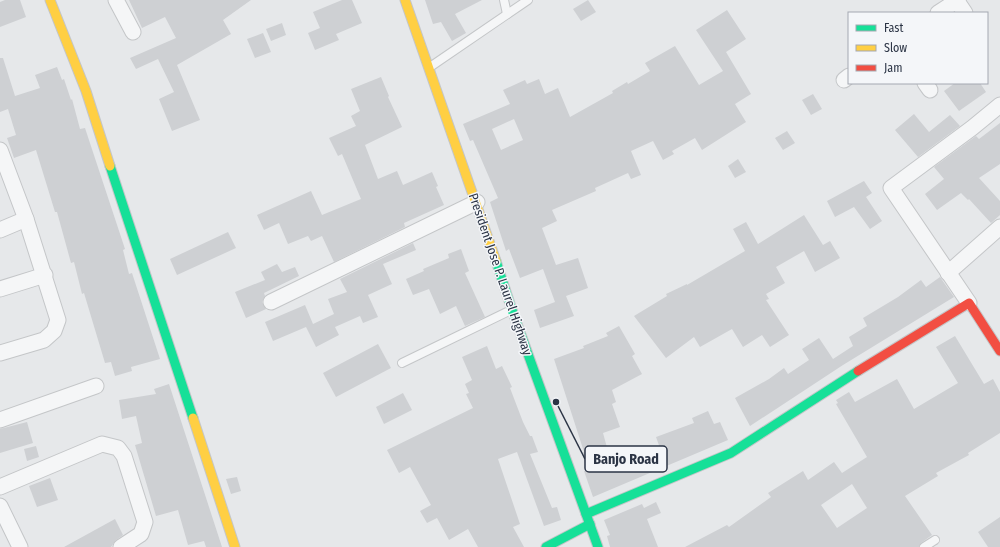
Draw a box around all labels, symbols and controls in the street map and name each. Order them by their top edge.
legend [848,12,988,84]
text: Fast [884,21,903,35]
text: Slow [884,41,907,55]
text: Jam [884,61,902,75]
street label: President Jose P. Laurel Highway [466,191,535,357]
callout: Banjo Road [585,446,667,472]
text: Banjo Road [593,451,659,468]

